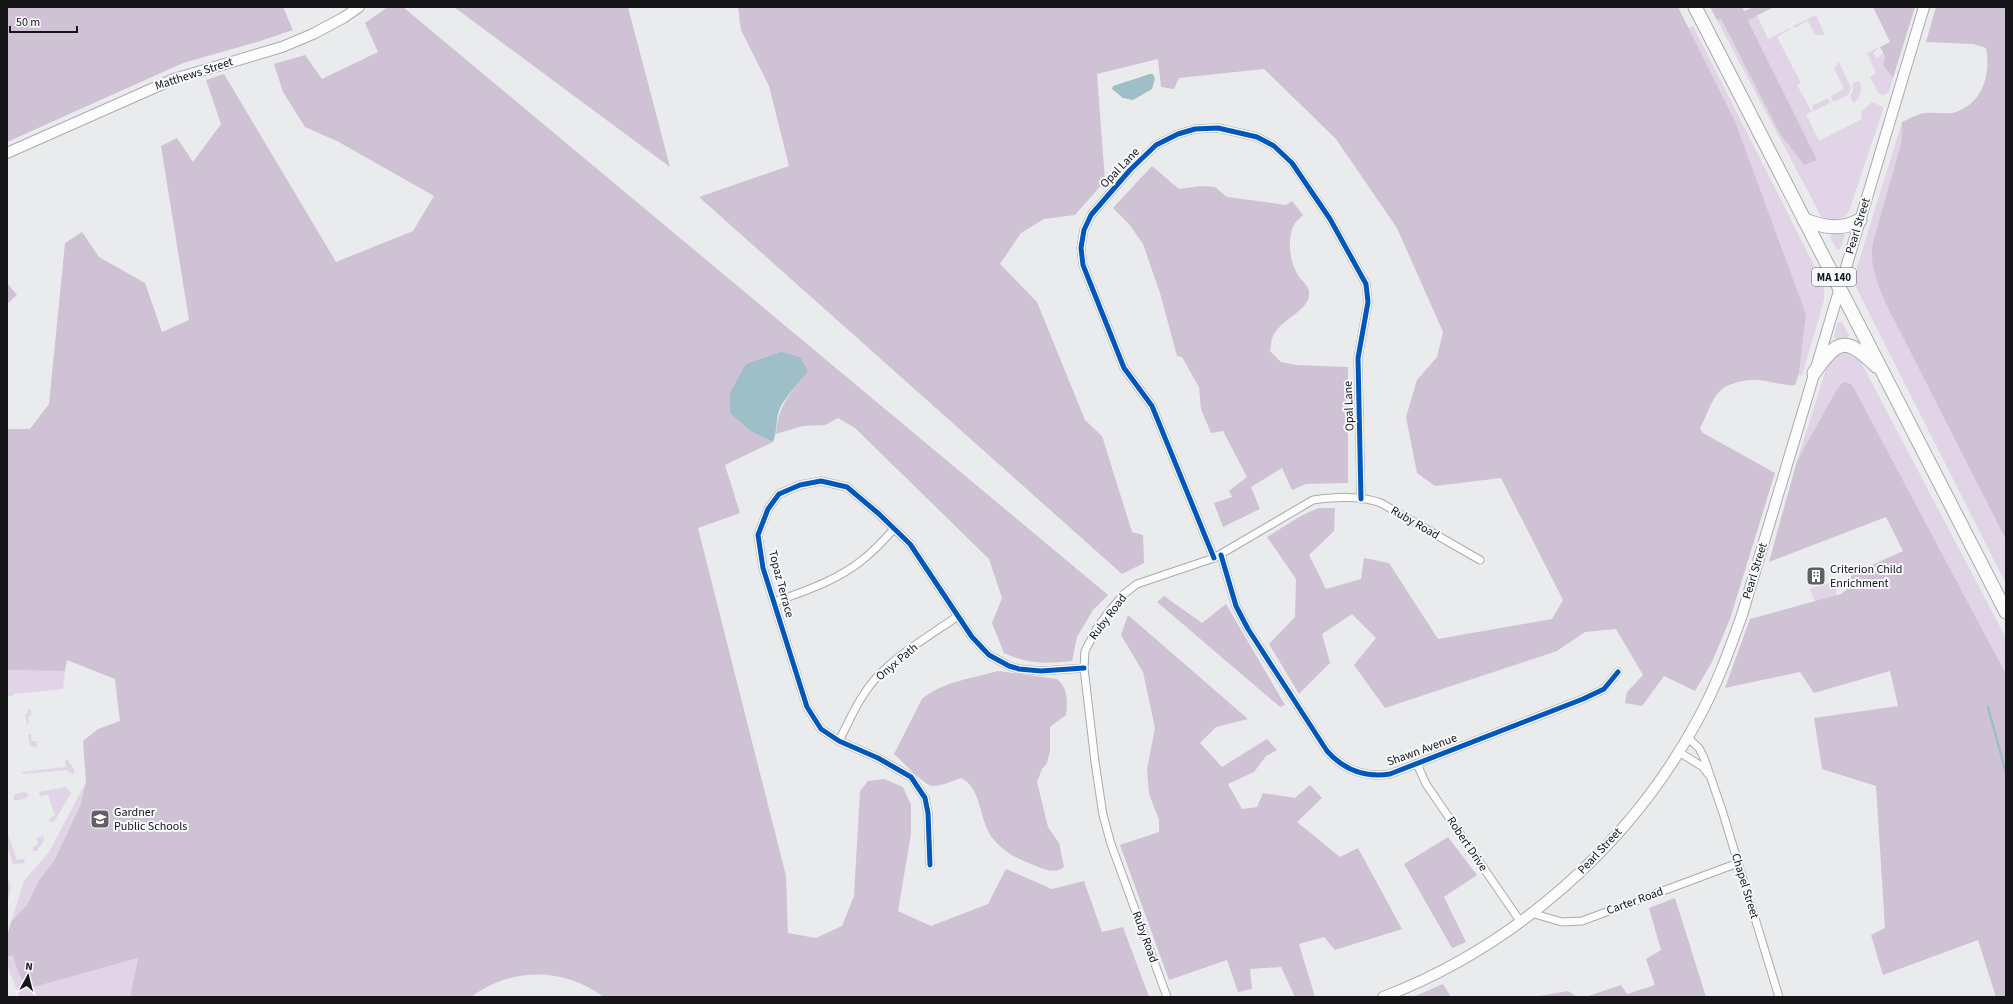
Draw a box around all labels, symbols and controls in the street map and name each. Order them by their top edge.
scale bar [10,8,77,34]
text: 50 m [16,14,40,31]
street label: Matthews Street [153,53,235,95]
street label: Opal Lane [1096,144,1144,192]
street label: Pearl Street [1841,196,1875,256]
road number: MA 140 [1812,268,1856,286]
street label: Opal Lane [1340,380,1358,431]
street label: Ruby Road [1387,502,1443,544]
street label: Pearl Street [1738,541,1772,601]
street label: Topaz Terrace [764,548,798,620]
place label: Criterion Child Enrichment [1830,561,1902,592]
building icon: Criterion Child Enrichment [1805,565,1827,587]
street label: Ruby Road [1085,590,1131,644]
street label: Onyx Path [872,639,922,685]
street label: Shawn Avenue [1385,729,1460,771]
place label: Gardner Public Schools [114,804,187,835]
school or university icon: Gardner Public Schools [89,808,111,830]
street label: Robert Drive [1442,813,1492,875]
street label: Pearl Street [1574,824,1626,878]
street label: Chapel Street [1727,851,1763,921]
street label: Carter Road [1604,883,1666,919]
street label: Ruby Road [1128,909,1162,965]
north arrow [8,956,48,996]
text: N [25,959,34,974]

